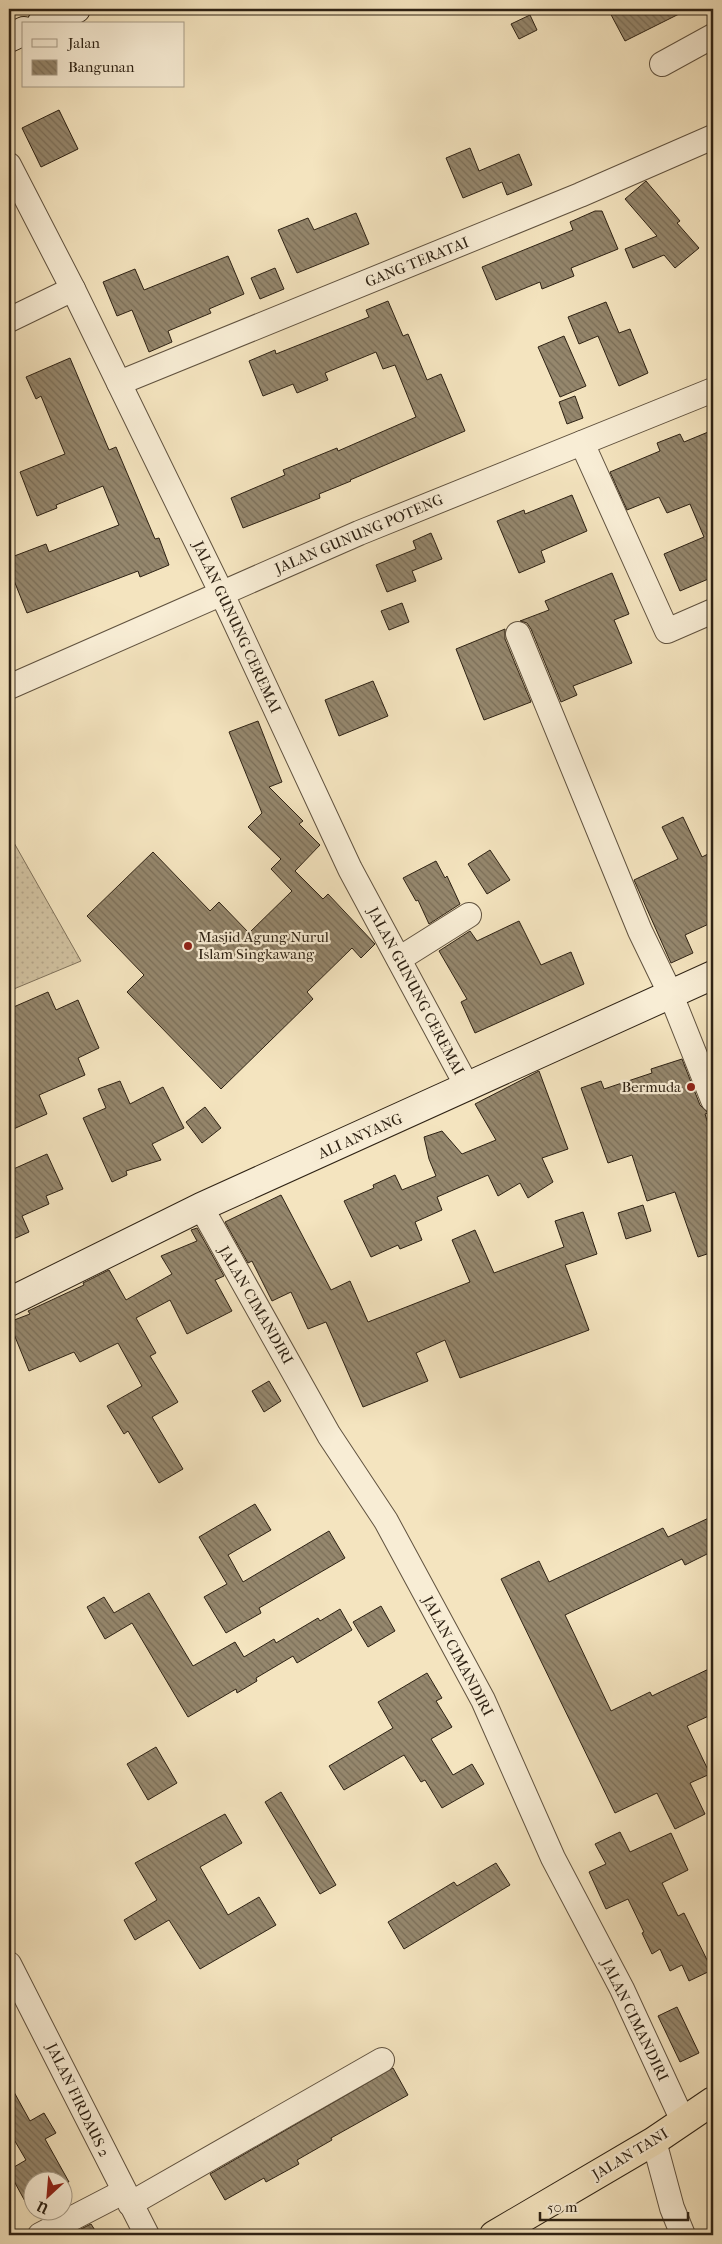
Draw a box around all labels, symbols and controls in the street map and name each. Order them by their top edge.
legend [22,22,185,88]
text: Jalan [67,34,100,52]
text: Bangunan [68,58,135,76]
street label: GANG TERATAI [363,233,472,291]
street label: JALAN GUNUNG POTENG [271,490,446,578]
street label: JALAN GUNUNG CEREMAI [189,537,285,716]
street label: JALAN GUNUNG CEREMAI [364,903,468,1078]
place label: Masjid Agung Nurul Islam Singkawang [198,928,329,963]
marker: Masjid Agung Nurul Islam Singkawang [182,940,194,952]
place label: Bermuda [622,1078,682,1096]
marker: Bermuda [685,1081,697,1093]
street label: ALI ANYANG [314,1109,405,1163]
street label: JALAN CIMANDIRI [214,1242,297,1367]
street label: JALAN CIMANDIRI [418,1592,497,1719]
street label: JALAN CIMANDIRI [597,1955,672,2084]
street label: JALAN FIRDAUS 2 [42,2039,113,2160]
street label: JALAN TANI [588,2124,671,2184]
north arrow [22,2172,72,2222]
scale bar [540,2189,687,2221]
text: U [34,2197,52,2218]
text: 50 m [547,2198,578,2216]

